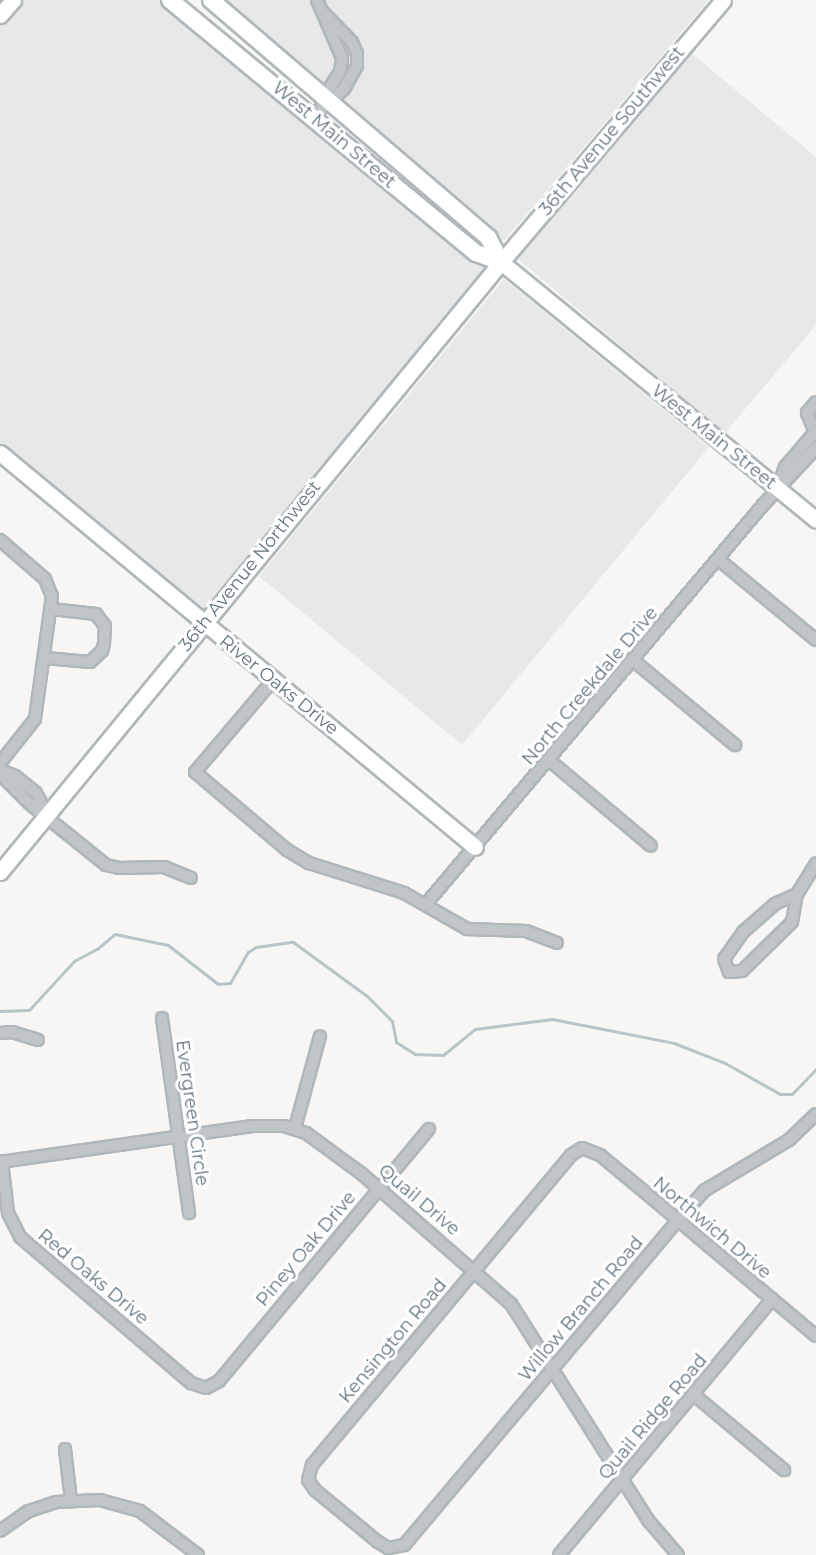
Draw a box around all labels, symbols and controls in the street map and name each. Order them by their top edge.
street label: 36th Avenue Southwest [535,42,689,220]
street label: West Main Street [268,77,400,193]
street label: West Main Street [647,380,781,494]
street label: 36th Avenue Northwest [175,476,325,656]
street label: North Creekdale Drive [517,602,663,770]
street label: River Oaks Drive [215,630,343,740]
street label: Evergreen Circle [171,1038,213,1188]
street label: Quail Drive [374,1160,464,1240]
street label: Northwich Drive [649,1172,775,1284]
street label: Piney Oak Drive [252,1187,360,1311]
street label: Red Oaks Drive [33,1224,153,1330]
street label: Willow Branch Road [514,1232,648,1386]
street label: Kensington Road [335,1274,451,1408]
street label: Quail Ridge Road [594,1350,712,1484]

